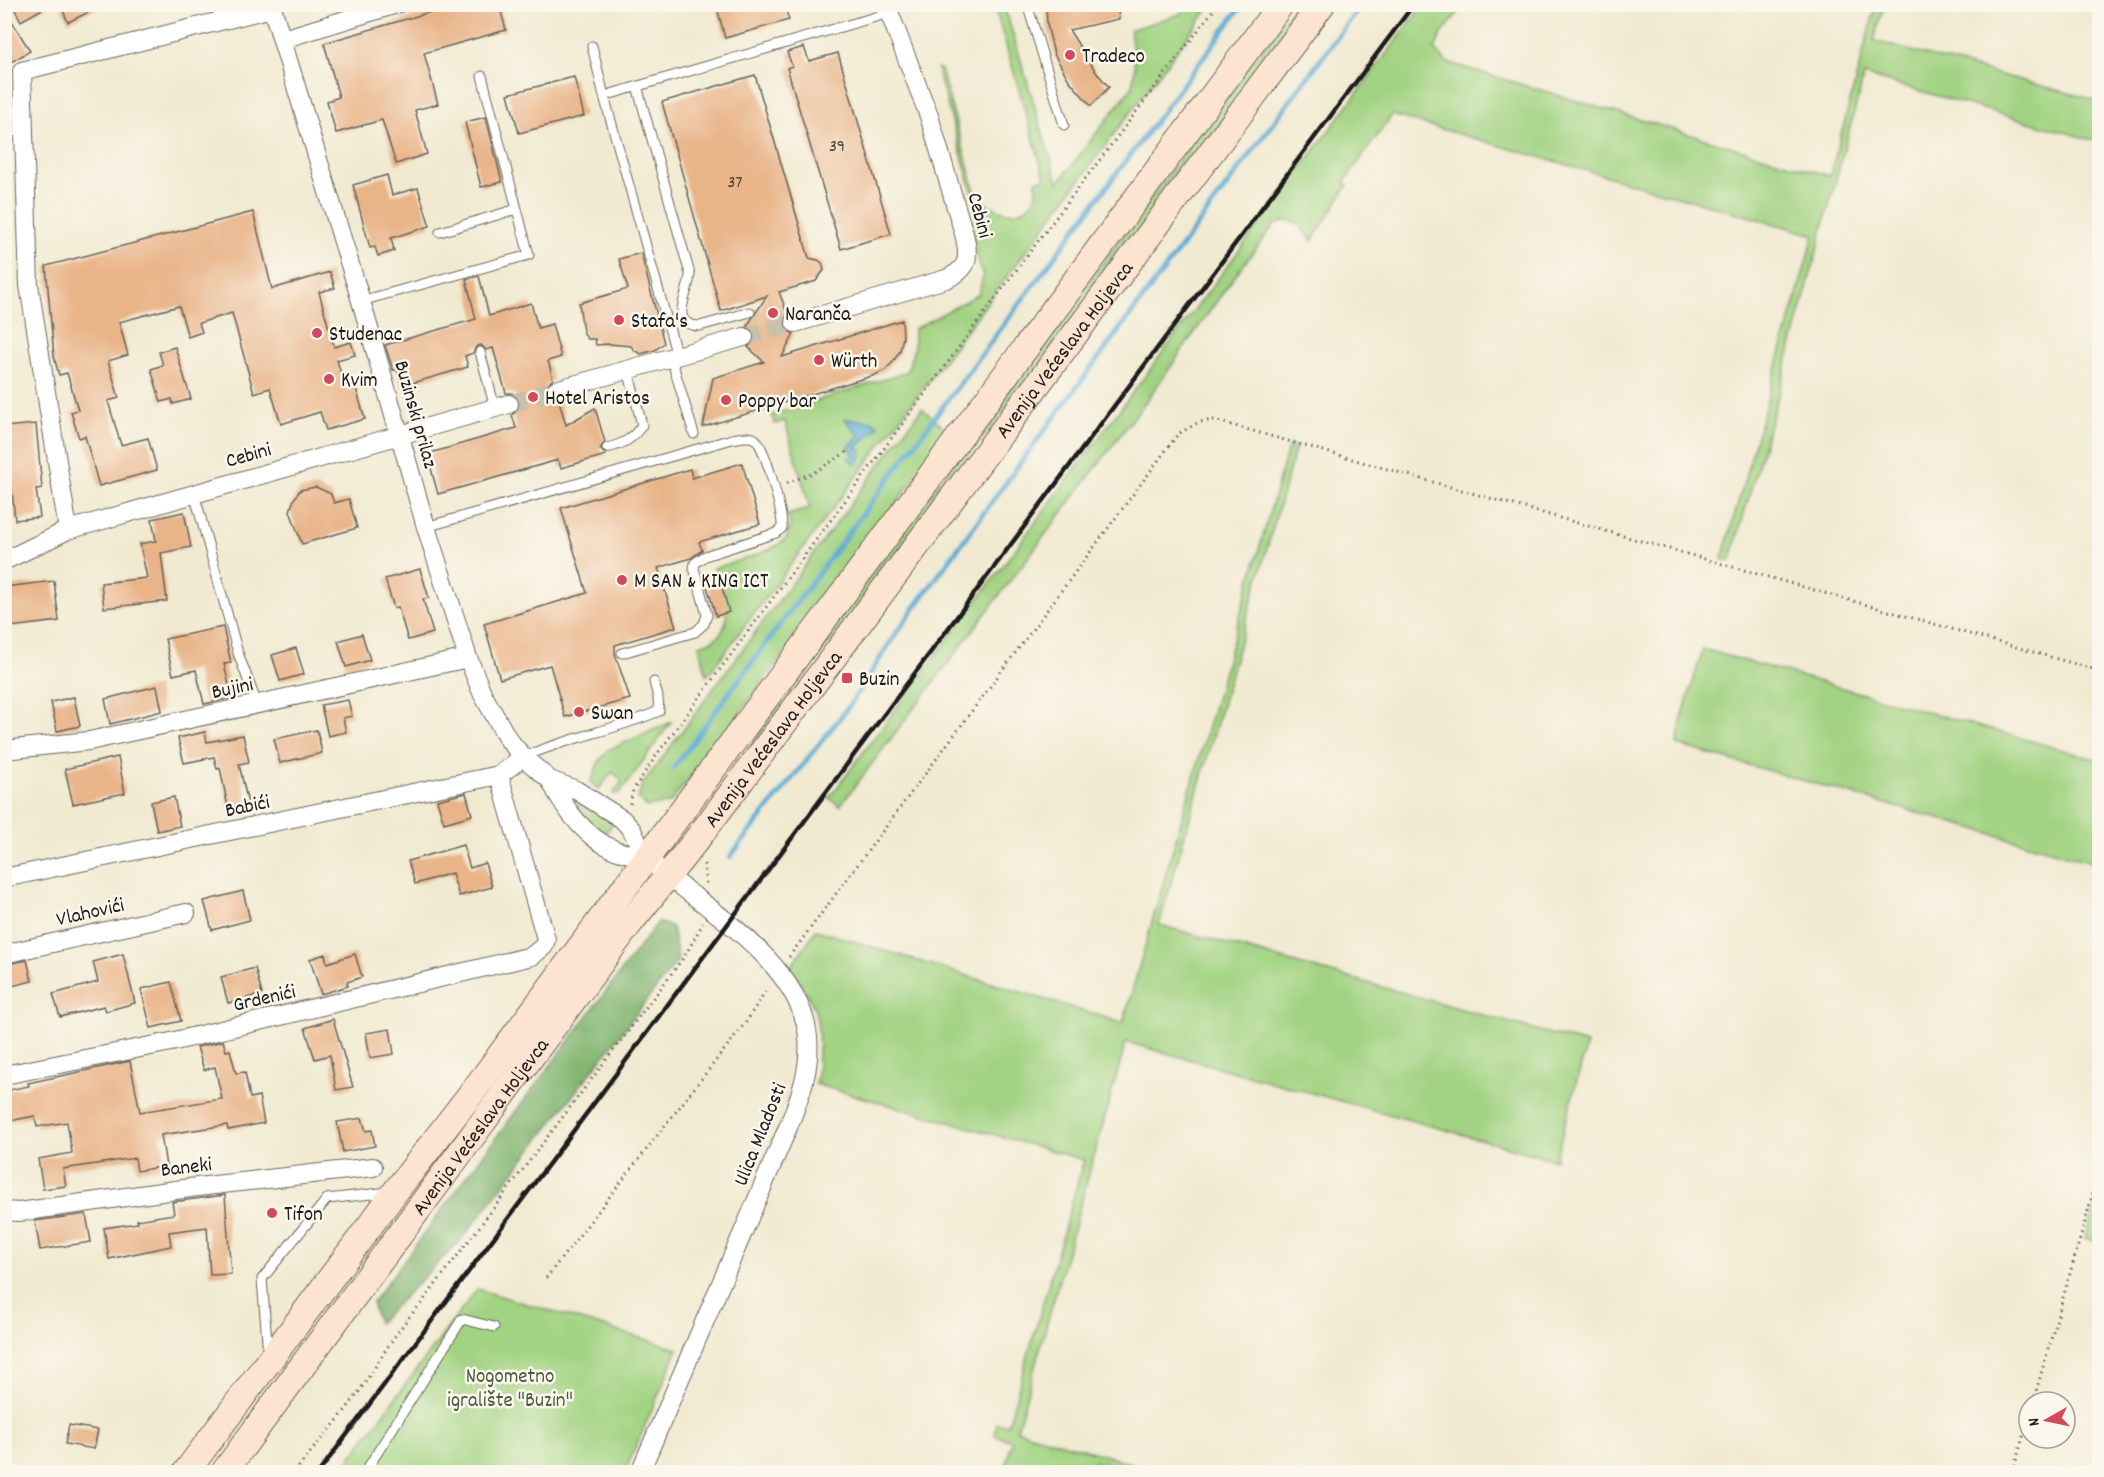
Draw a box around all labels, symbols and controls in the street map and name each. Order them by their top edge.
place label: Tradeco [1082,43,1145,73]
marker: Tradeco [1063,48,1077,62]
house number: 39 [829,135,845,160]
house number: 37 [728,171,743,196]
street label: Cebini [958,190,999,242]
street label: Avenija Većeslava Holjevca [990,255,1143,446]
place label: Naranča [785,301,852,331]
marker: Naranča [766,306,780,320]
place label: Stafa's [631,308,688,338]
marker: Stafa's [612,313,626,327]
place label: Studenac [329,321,402,351]
marker: Studenac [310,326,324,340]
place label: Würth [831,348,877,378]
marker: Würth [812,353,826,367]
street label: Buzinski prilaz [384,357,444,472]
place label: Kvim [341,367,378,397]
marker: Kvim [322,372,336,386]
place label: Hotel Aristos [545,385,650,415]
place label: Poppy bar [738,388,816,418]
marker: Hotel Aristos [526,390,540,404]
marker: Poppy bar [719,393,733,407]
street label: Cebini [223,436,275,478]
place label: M SAN & KING ICT [634,568,769,598]
marker: M SAN & KING ICT [615,573,629,587]
street label: Avenija Većeslava Holjevca [699,645,852,835]
place label: Buzin [859,666,900,696]
street label: Bujini [209,671,256,709]
marker: Buzin [840,671,854,685]
place label: Swan [591,700,633,730]
marker: Swan [572,705,586,719]
street label: Babići [222,789,273,827]
street label: Vlahovići [54,892,128,936]
street label: Grdenići [230,978,299,1022]
street label: Avenija Većeslava Holjevca [406,1032,559,1223]
street label: Ulica Mladosti [727,1079,796,1191]
street label: Baneki [159,1151,214,1187]
place label: Tifon [284,1201,323,1231]
marker: Tifon [265,1206,279,1220]
park label: Nogometno igralište "Buzin" [447,1363,573,1417]
north arrow [2017,1390,2077,1450]
text: N [2023,1416,2047,1428]

